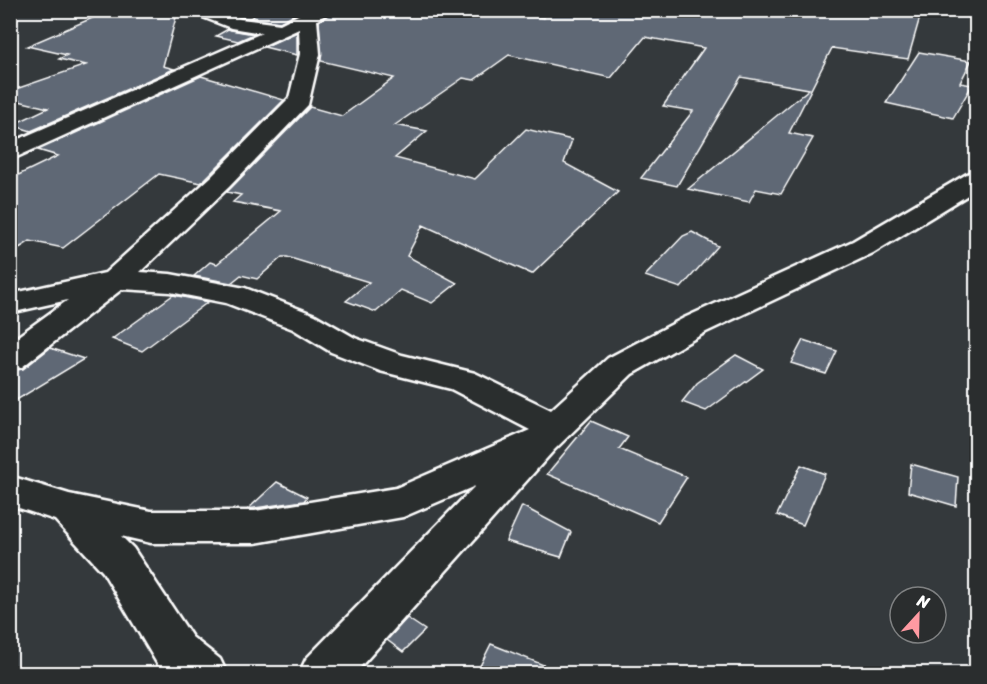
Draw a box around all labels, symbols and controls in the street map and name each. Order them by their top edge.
north arrow [888,585,948,645]
text: N [912,586,935,617]

